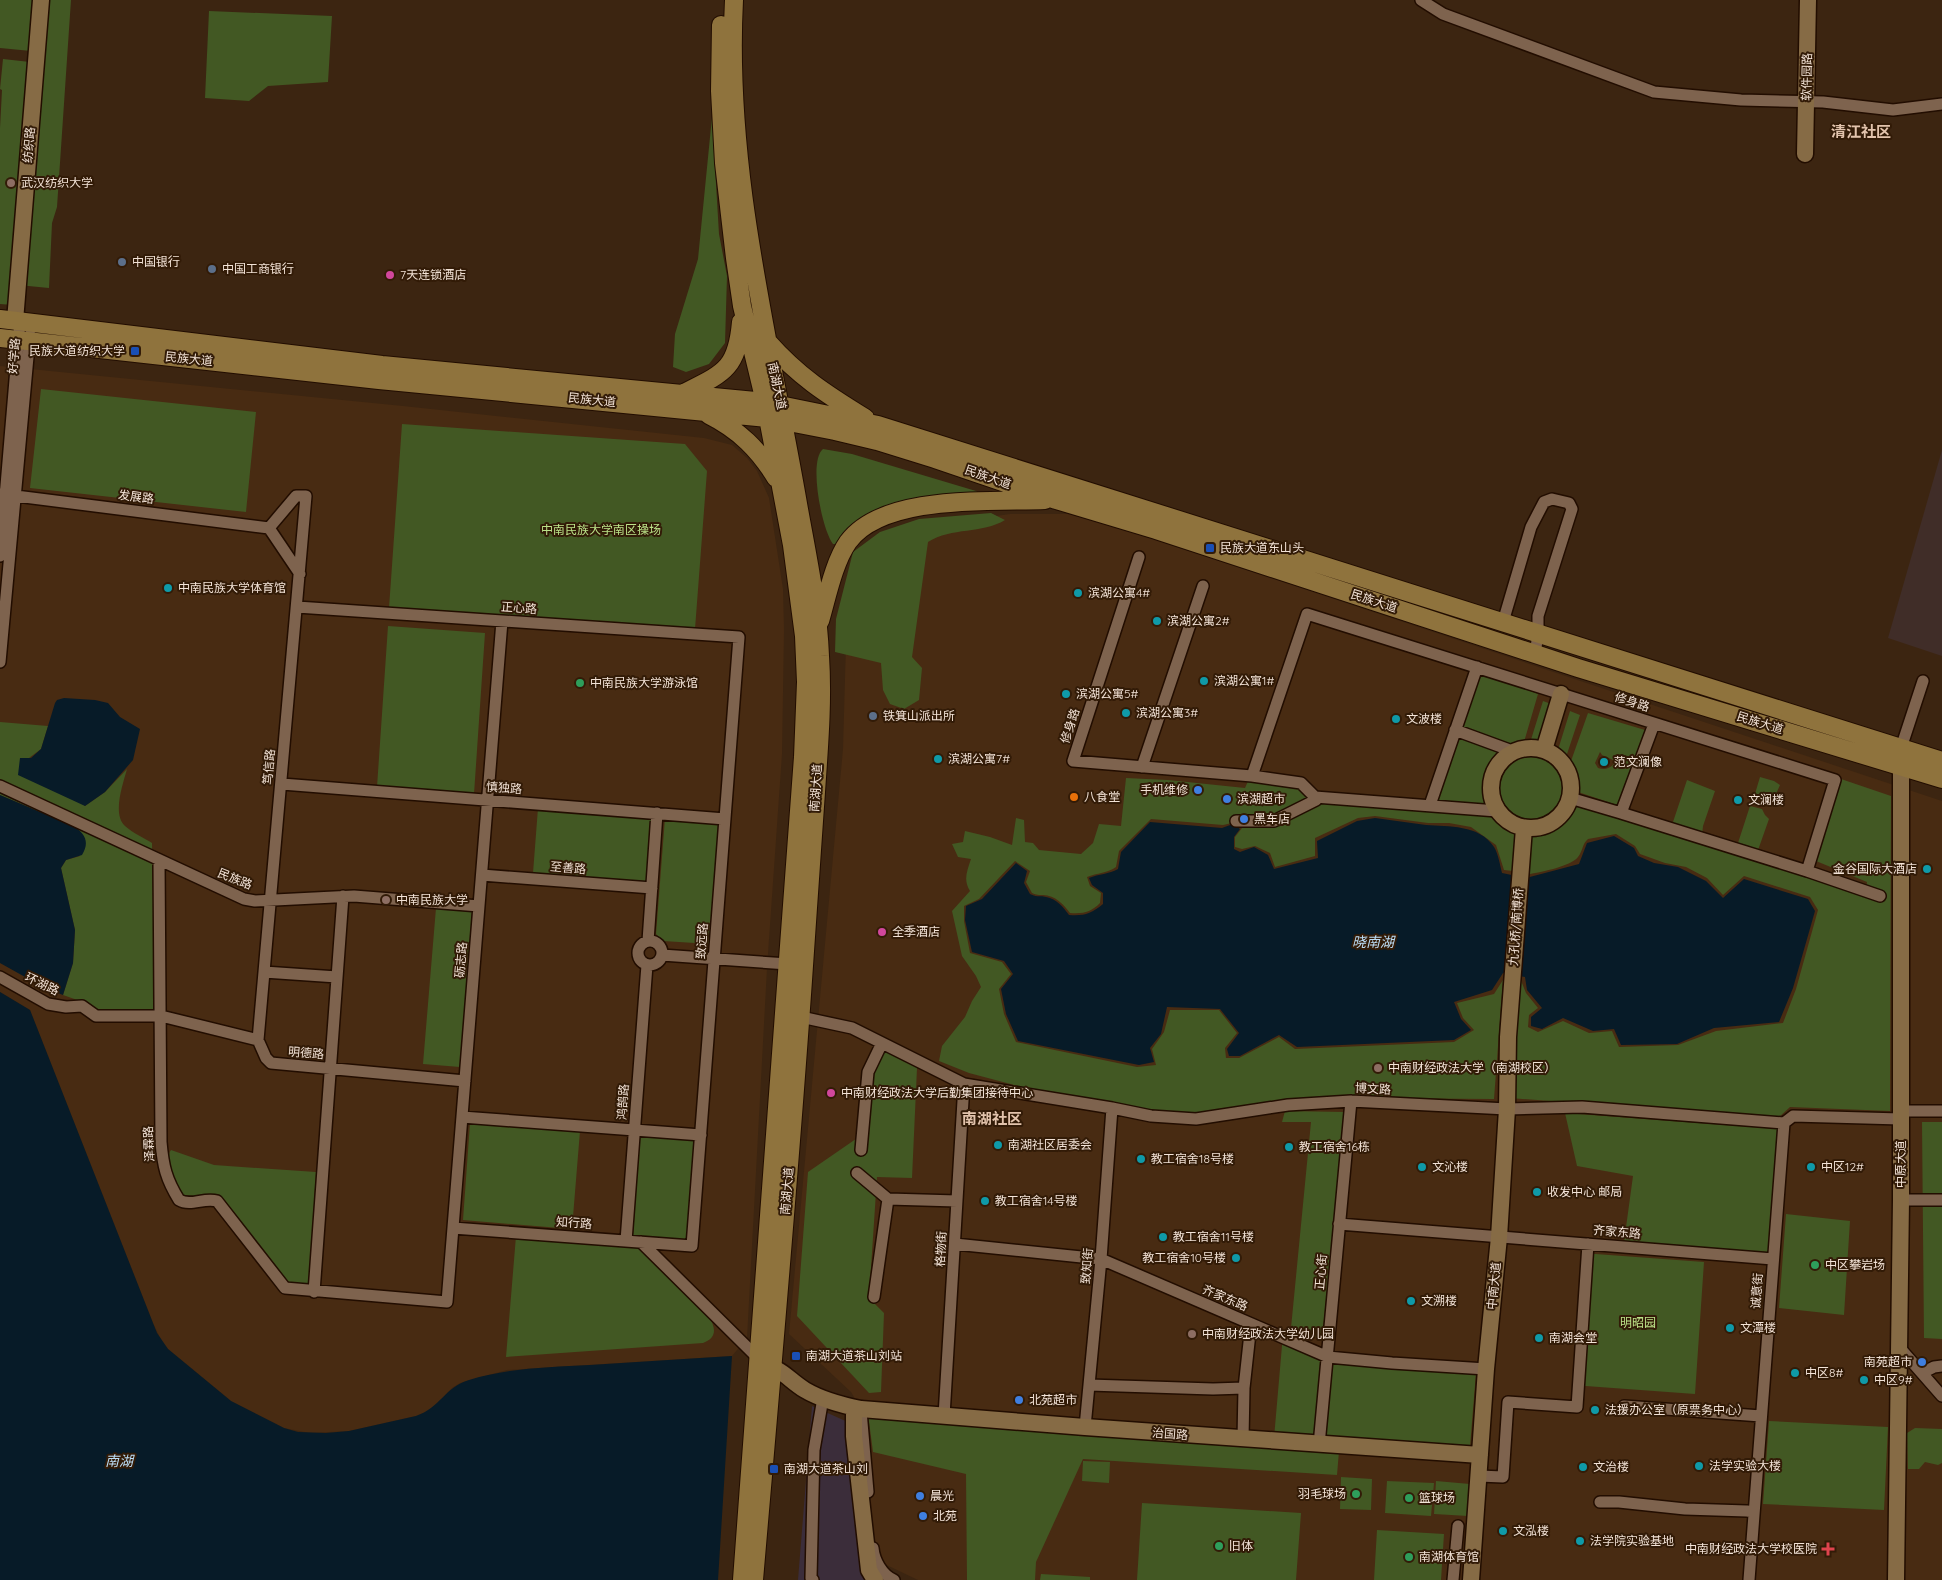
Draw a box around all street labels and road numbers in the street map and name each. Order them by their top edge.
street label: 软件园路 [1799,53,1814,101]
street label: 纺织路 [19,126,38,164]
street label: 好学路 [4,337,23,375]
street label: 民族大道 [164,349,214,368]
street label: 南湖大道 [765,361,790,411]
street label: 民族大道 [567,390,617,409]
street label: 民族大道 [963,462,1013,491]
street label: 发展路 [117,487,155,506]
street label: 民族大道 [1349,586,1399,615]
street label: 正心路 [501,599,538,616]
street label: 修身路 [1613,689,1652,714]
street label: 修身路 [1057,706,1082,745]
street label: 民族大道 [1735,708,1785,737]
street label: 笃信路 [259,748,278,786]
street label: 南湖大道 [806,763,825,812]
street label: 慎独路 [486,779,523,796]
street label: 至善路 [549,858,587,877]
street label: 民族路 [216,865,255,892]
street label: 九孔桥/南博桥 [1505,887,1526,967]
street label: 致远路 [693,922,710,959]
street label: 砺志路 [451,941,470,979]
street label: 环湖路 [23,969,62,998]
street label: 明德路 [287,1043,325,1062]
street label: 博文路 [1355,1080,1391,1097]
street label: 鸿鹄路 [614,1083,631,1120]
street label: 泽霖路 [140,1126,157,1162]
street label: 中原大道 [1893,1140,1908,1188]
street label: 南湖大道 [777,1166,796,1216]
street label: 知行路 [556,1214,593,1231]
street label: 齐家东路 [1592,1222,1642,1241]
street label: 格物街 [932,1231,949,1267]
street label: 致知街 [1077,1247,1096,1285]
street label: 正心街 [1311,1253,1330,1291]
street label: 中南大道 [1484,1261,1503,1311]
street label: 诚意街 [1748,1272,1765,1309]
street label: 齐家东路 [1200,1281,1250,1314]
street label: 治国路 [1152,1425,1189,1442]

